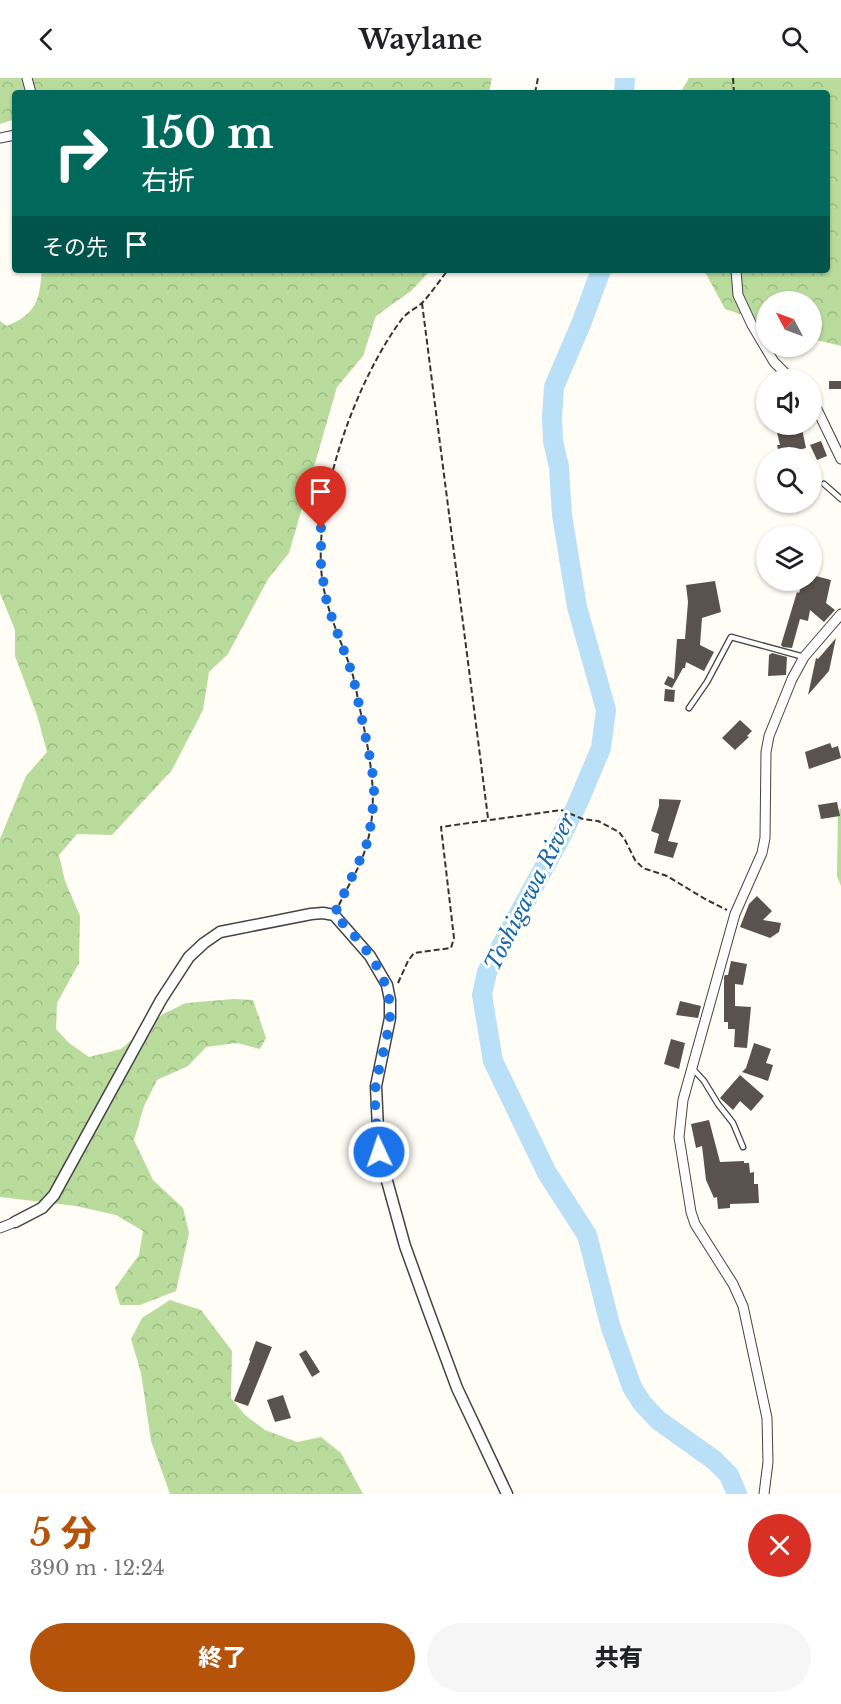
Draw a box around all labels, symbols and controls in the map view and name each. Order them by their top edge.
icon: back [30,23,63,56]
text: Waylane [359,23,482,56]
icon: search [778,23,811,56]
text: 150 m [141,107,274,159]
icon: right [42,114,120,192]
text: 右折 [141,164,195,197]
icon: arrive [120,228,153,261]
text: その先 [42,234,108,261]
north arrow [756,291,822,357]
map controls [756,291,822,591]
button: sound [756,369,822,435]
button: search [756,447,822,513]
pin [295,466,346,528]
icon: arrive [304,475,337,508]
button: layers [756,525,822,591]
water label: Toshigawa River [479,808,582,975]
position arrow [347,1120,411,1184]
text: 5 分 [30,1511,97,1556]
button: close [748,1514,811,1577]
text: 390 m · 12:24 [30,1556,165,1580]
button: 終了 [30,1623,415,1692]
button: 共有 [427,1623,811,1692]

